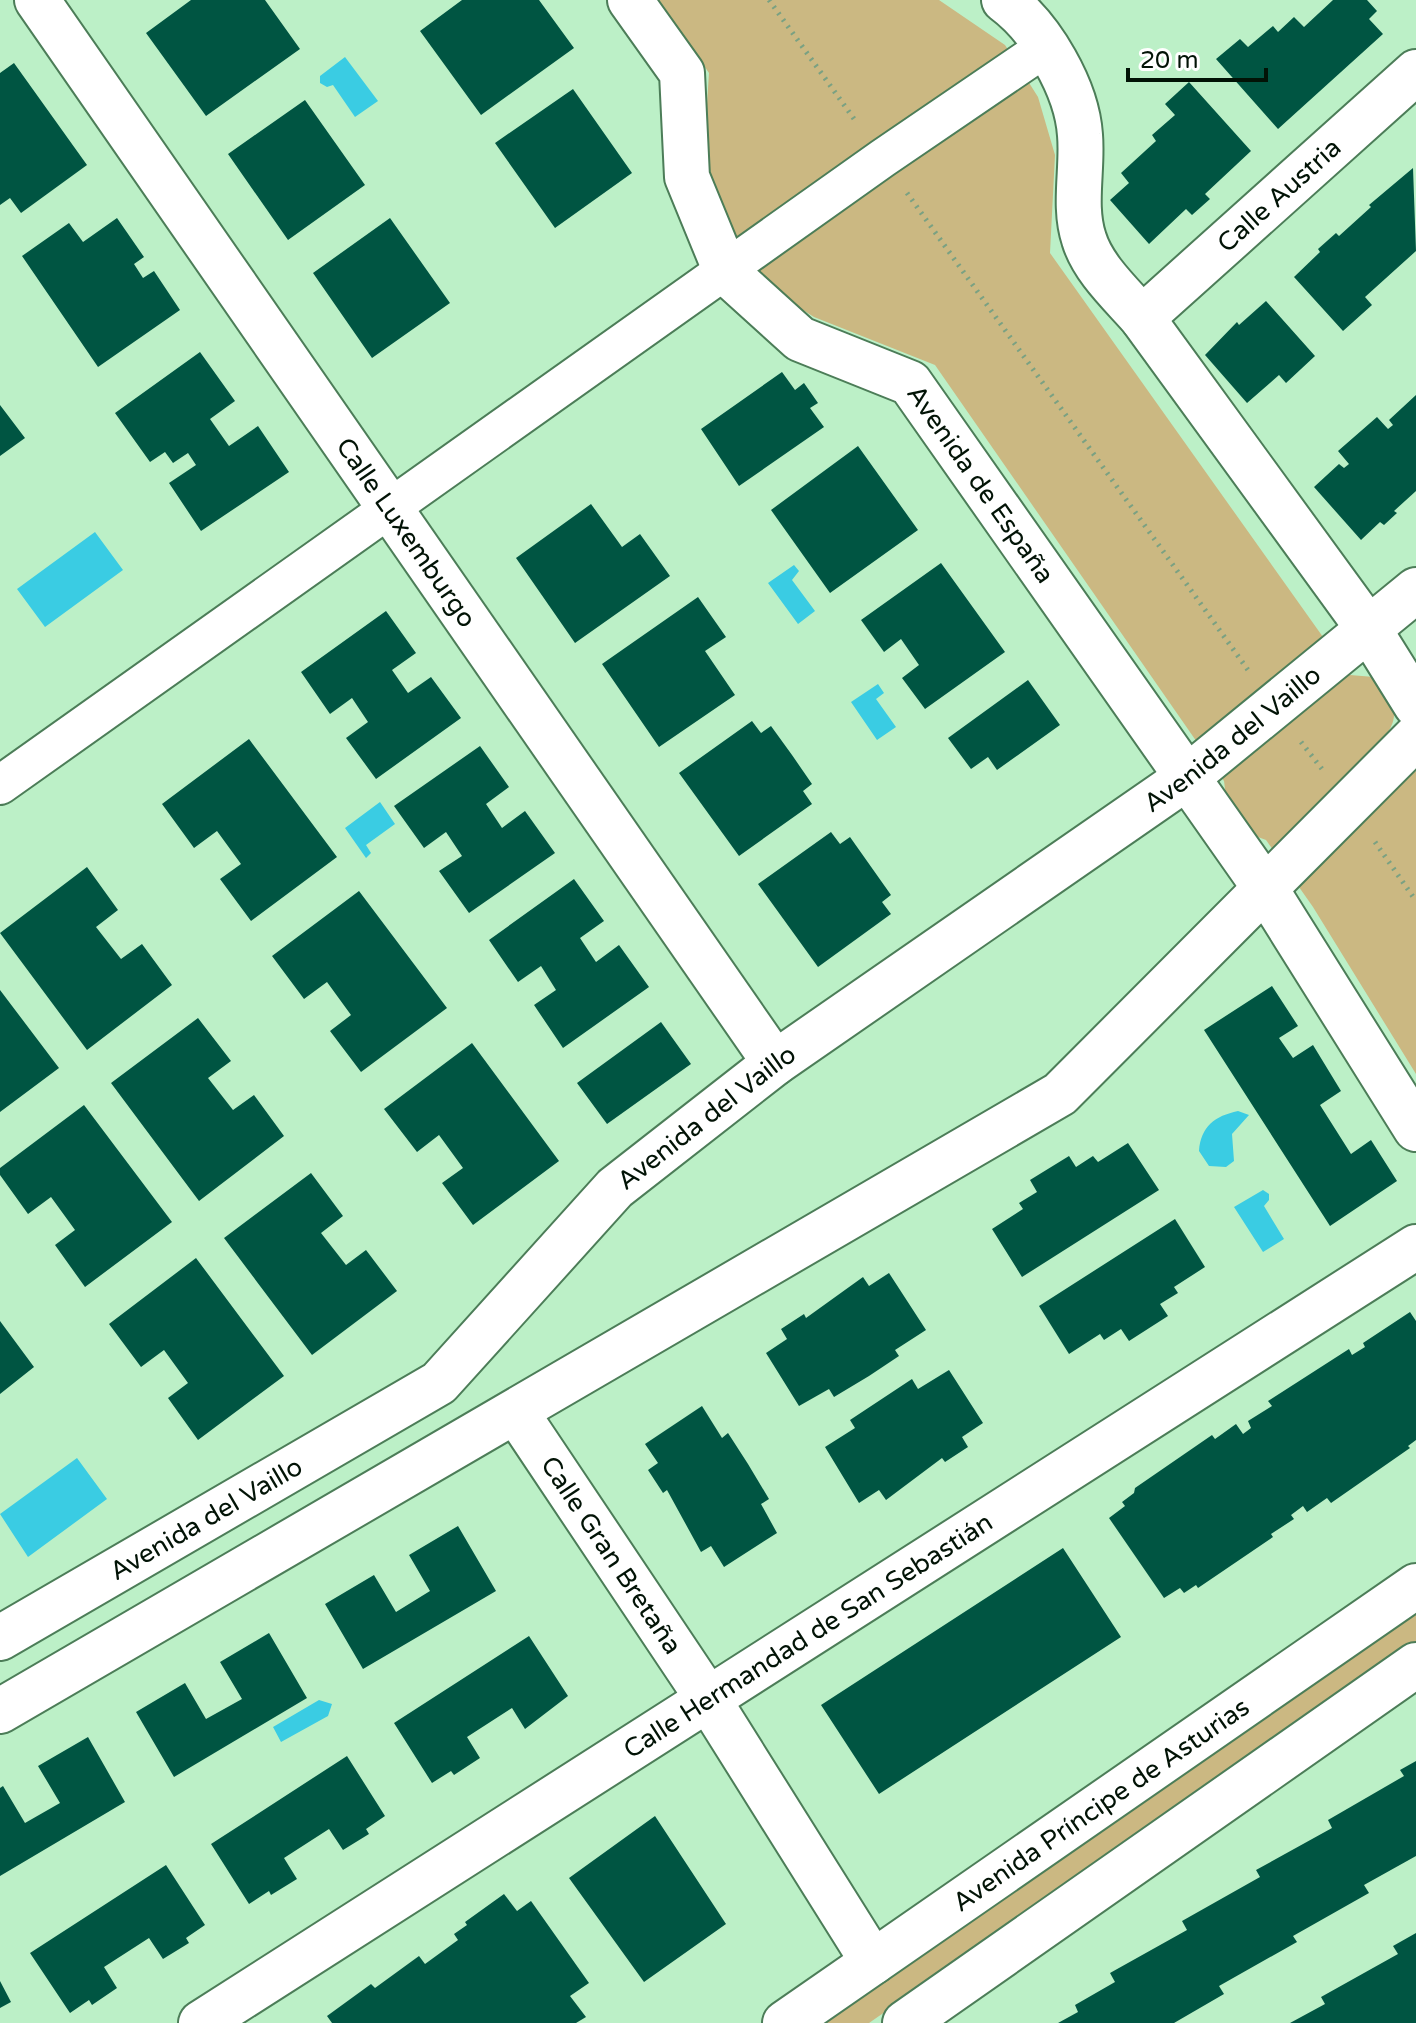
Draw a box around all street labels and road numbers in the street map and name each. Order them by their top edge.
street label: Calle Austria [1211,132,1347,259]
street label: Avenida de España [901,379,1061,589]
street label: Calle Luxemburgo [330,431,483,633]
street label: Avenida del Vaillo [1137,659,1327,819]
street label: Avenida del Vaillo [611,1038,801,1196]
street label: Avenida del Vaillo [104,1450,308,1587]
street label: Calle Gran Bretaña [534,1450,689,1660]
street label: Calle Hermandad de San Sebastián [617,1506,998,1765]
street label: Avenida Príncipe de Asturias [946,1691,1255,1918]

